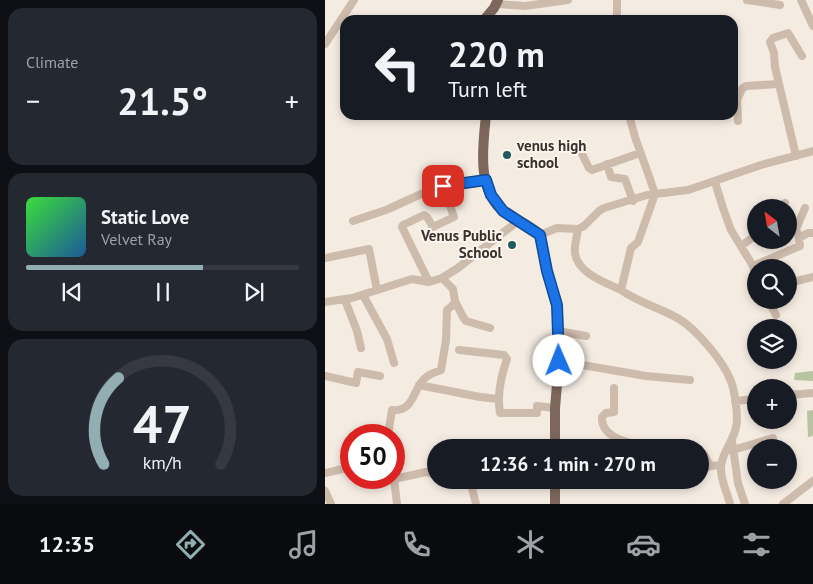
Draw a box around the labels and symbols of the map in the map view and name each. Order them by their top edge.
place label: venus high school [516,136,586,172]
marker: venus high school [501,149,513,161]
pin [422,165,464,207]
north arrow [747,199,797,249]
place label: Venus Public School [420,226,503,262]
marker: Venus Public School [506,239,518,251]
position arrow [532,334,584,386]
speed limit sign: 50 [340,424,405,489]

